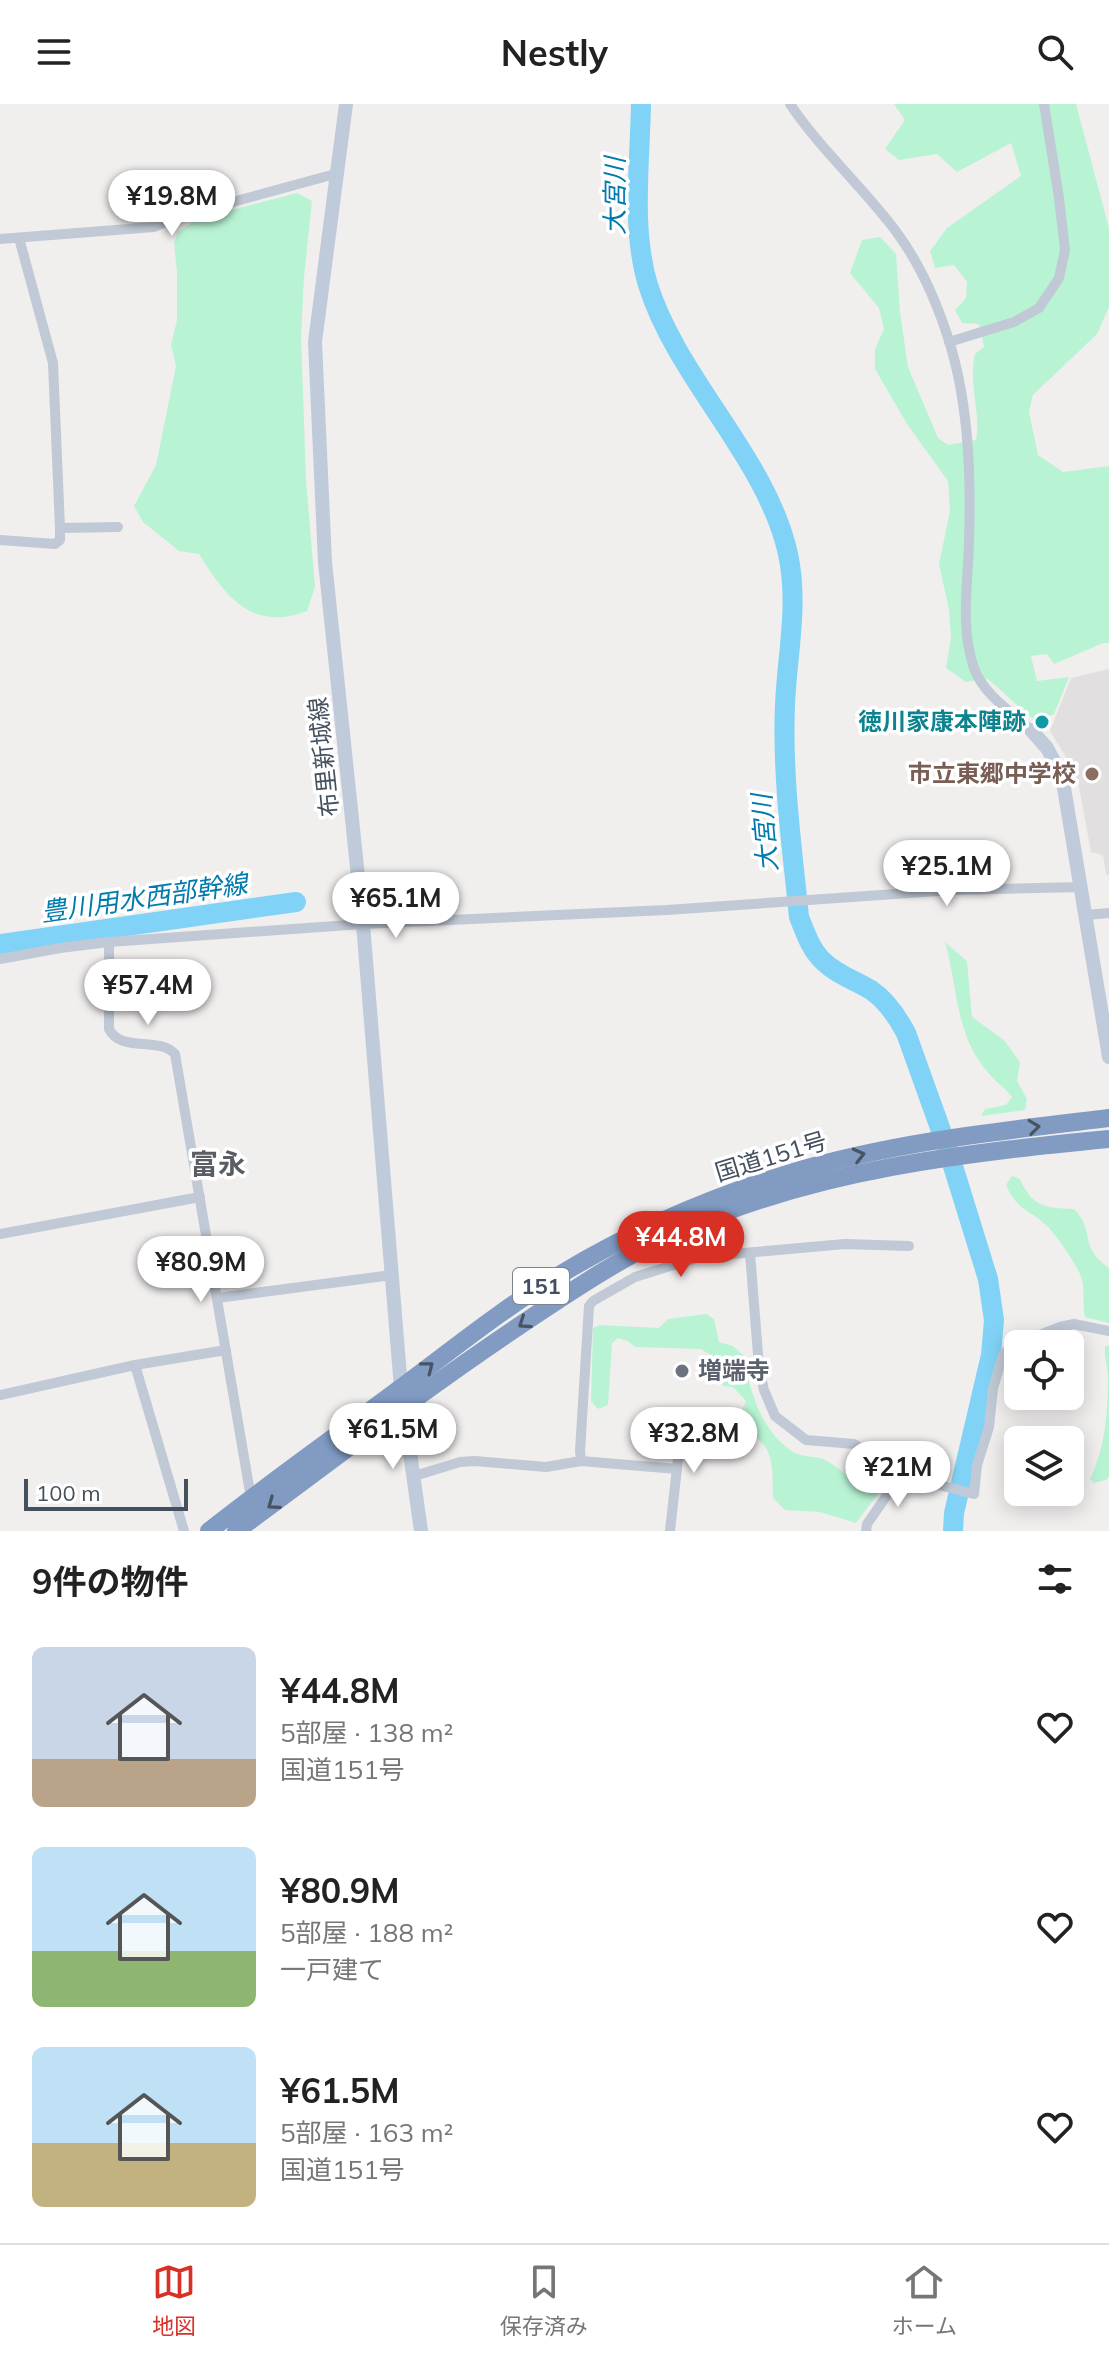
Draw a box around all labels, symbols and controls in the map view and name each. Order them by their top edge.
icon: menu [32,30,76,74]
text: Nestly [501,30,608,75]
icon: search [1033,30,1077,74]
water label: 大宮川 [598,154,631,235]
pin: ¥19.8M [107,170,237,238]
text: ¥19.8M [126,179,218,212]
street label: 布里新城線 [302,696,344,818]
place label: 徳川家康本陣跡 [858,706,1026,736]
marker: 徳川家康本陣跡 [1033,713,1051,731]
place label: 市立東郷中学校 [908,758,1076,788]
marker: 市立東郷中学校 [1083,765,1101,783]
water label: 大宮川 [744,790,784,873]
pin: ¥25.1M [882,840,1012,908]
text: ¥25.1M [901,849,993,882]
water label: 豊川用水西部幹線 [39,866,252,928]
pin: ¥65.1M [331,872,461,940]
text: ¥65.1M [350,881,442,914]
pin: ¥57.4M [83,959,213,1027]
text: ¥57.4M [102,968,194,1001]
one-way arrow [1027,1119,1041,1136]
street label: 国道151号 [711,1125,830,1187]
district label: 富永 [190,1146,246,1181]
one-way arrow [851,1148,865,1165]
pin: ¥44.8M [616,1211,746,1279]
text: ¥44.8M [635,1220,727,1253]
pin: ¥80.9M [136,1236,266,1304]
text: ¥80.9M [155,1245,247,1278]
road number: 151 [513,1268,569,1304]
one-way arrow [518,1313,532,1328]
map controls [1004,1330,1084,1506]
button: locate [1004,1330,1084,1410]
place label: 増端寺 [698,1355,770,1385]
one-way arrow [419,1362,434,1376]
marker: 増端寺 [673,1362,691,1380]
pin: ¥61.5M [328,1403,458,1471]
pin: ¥32.8M [629,1407,759,1475]
text: ¥61.5M [347,1412,439,1445]
text: ¥32.8M [648,1416,740,1449]
button: layers [1004,1426,1084,1506]
pin: ¥21M [851,1441,945,1509]
text: ¥21M [863,1450,933,1483]
scale bar [24,1475,188,1511]
text: 100 m [36,1479,101,1507]
one-way arrow [267,1494,282,1508]
icon: filters [1033,1557,1077,1601]
text: 9件の物件 [32,1560,188,1603]
text: ¥44.8M [280,1669,400,1712]
icon: home [96,1679,192,1775]
icon: heart [1033,1705,1077,1749]
text: 5部屋 · 138 m² [280,1716,453,1749]
text: 国道151号 [280,1753,405,1786]
text: ¥80.9M [280,1869,400,1912]
icon: home [96,1879,192,1975]
icon: heart [1033,1905,1077,1949]
text: 5部屋 · 188 m² [280,1916,453,1949]
text: 一戸建て [280,1953,384,1986]
text: ¥61.5M [280,2069,400,2112]
icon: home [96,2079,192,2175]
icon: heart [1033,2105,1077,2149]
text: 5部屋 · 163 m² [280,2116,453,2149]
text: 国道151号 [280,2153,405,2186]
tab: 地図 [152,2260,196,2340]
tab: 保存済み [500,2260,588,2340]
tab: ホーム [892,2260,957,2340]

